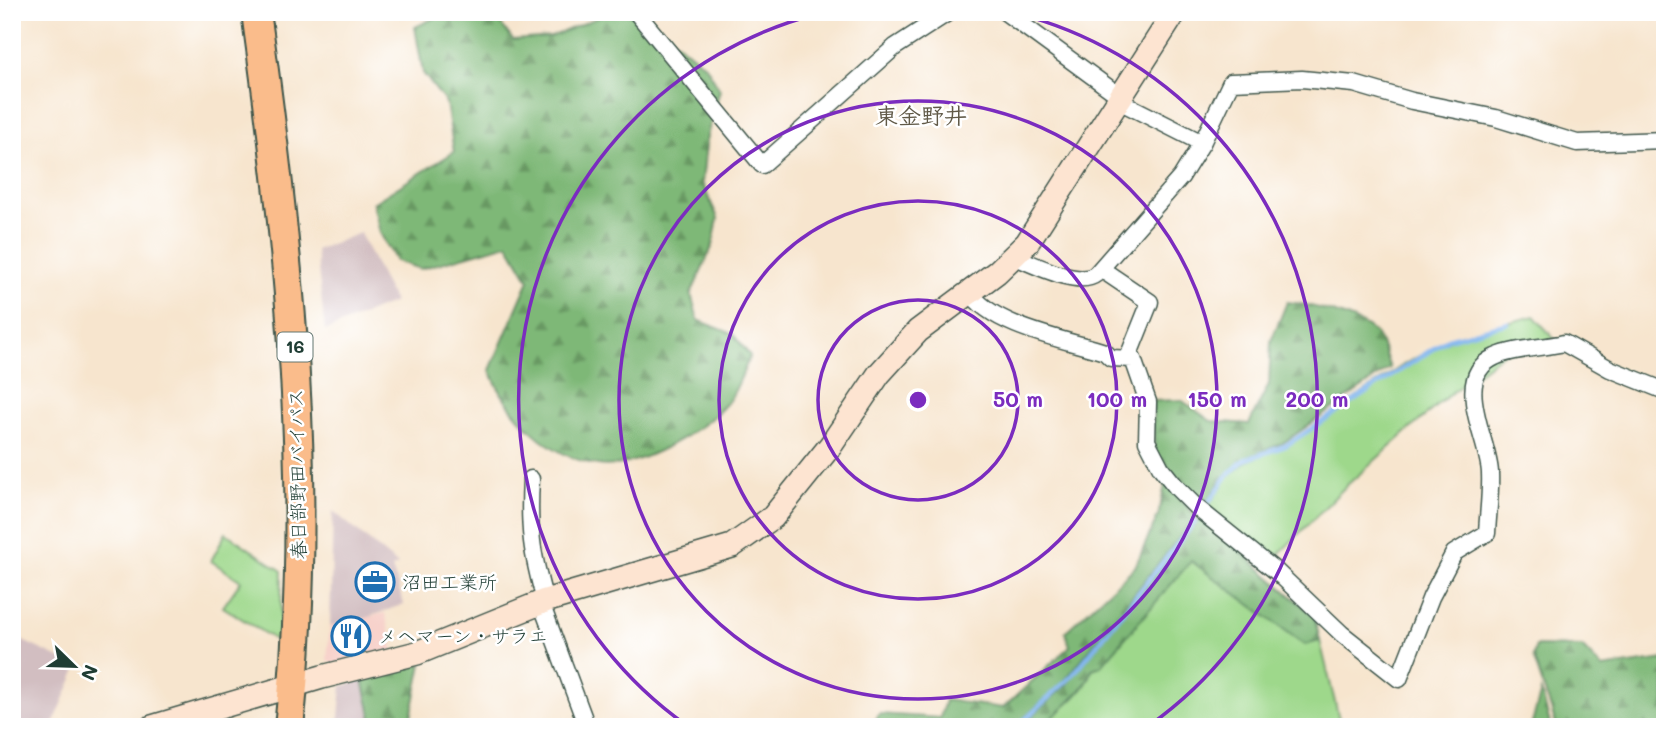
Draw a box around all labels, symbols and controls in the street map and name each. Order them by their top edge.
district label: 東金野井 [875,100,967,130]
road number: 16 [278,332,312,362]
text: 50 m [993,385,1043,412]
text: 100 m [1087,385,1147,412]
text: 150 m [1187,385,1247,412]
text: 200 m [1286,385,1348,412]
street label: 春日部野田バイパス [283,388,310,560]
centre of rings [906,388,930,412]
office icon: 沼田工業所 [354,561,396,603]
place label: 沼田工業所 [402,569,497,594]
restaurant icon: メヘマーン・サラエ [330,615,372,657]
place label: メヘマーン・サラエ [378,623,548,648]
north arrow [38,630,108,700]
text: N [76,661,104,684]

